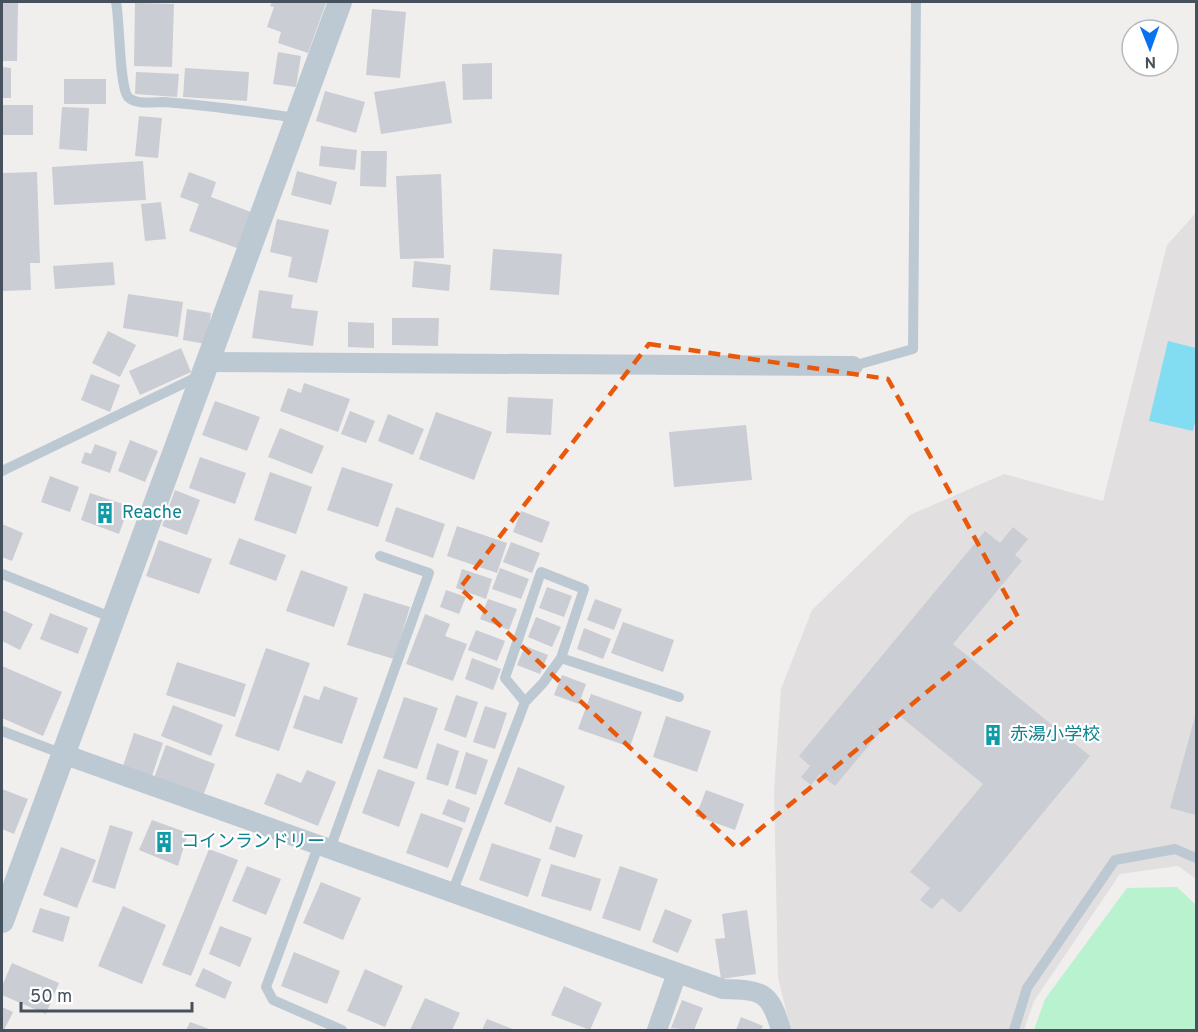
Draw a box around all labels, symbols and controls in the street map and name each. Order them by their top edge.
north arrow [1120,18,1180,78]
text: N [1144,51,1156,71]
building icon: Reache [93,501,117,525]
place label: Reache [122,502,182,525]
building icon: 赤湯小学校 [981,723,1005,747]
place label: 赤湯小学校 [1010,724,1100,747]
building icon: コインランドリー [152,830,176,854]
place label: コインランドリー [181,831,325,854]
scale bar [21,975,192,1013]
text: 50 m [30,986,72,1009]

